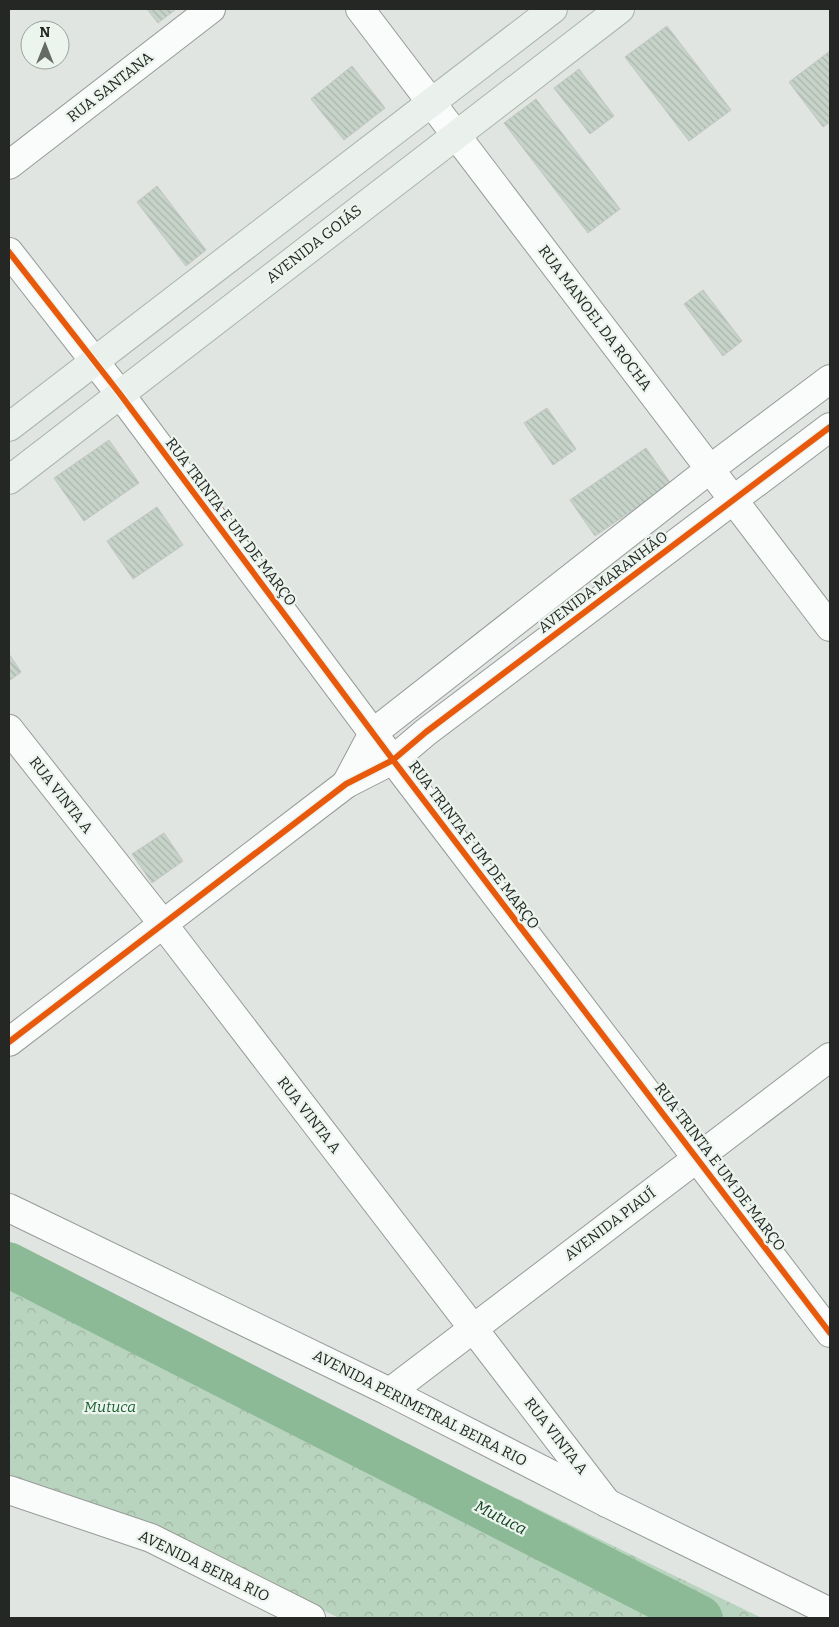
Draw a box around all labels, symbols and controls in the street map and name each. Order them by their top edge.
north arrow [20,20,70,70]
text: N [40,24,51,41]
street label: RUA SANTANA [64,48,157,126]
street label: AVENIDA GOIÁS [263,201,365,287]
street label: RUA MANOEL DA ROCHA [535,242,656,394]
street label: RUA TRINTA E UM DE MARÇO [162,434,300,610]
street label: AVENIDA MARANHÃO [535,527,671,637]
street label: RUA VINTA A [25,753,97,837]
street label: RUA TRINTA E UM DE MARÇO [405,757,543,933]
street label: RUA VINTA A [273,1073,345,1157]
street label: RUA TRINTA E UM DE MARÇO [651,1079,789,1255]
street label: AVENIDA PIAUÍ [561,1184,659,1264]
street label: AVENIDA PERIMETRAL BEIRA RIO [310,1346,530,1470]
street label: RUA VINTA A [520,1394,592,1478]
park label: Mutuca [84,1398,136,1416]
water label: Mutuca [472,1496,530,1539]
street label: AVENIDA BEIRA RIO [136,1527,272,1605]

